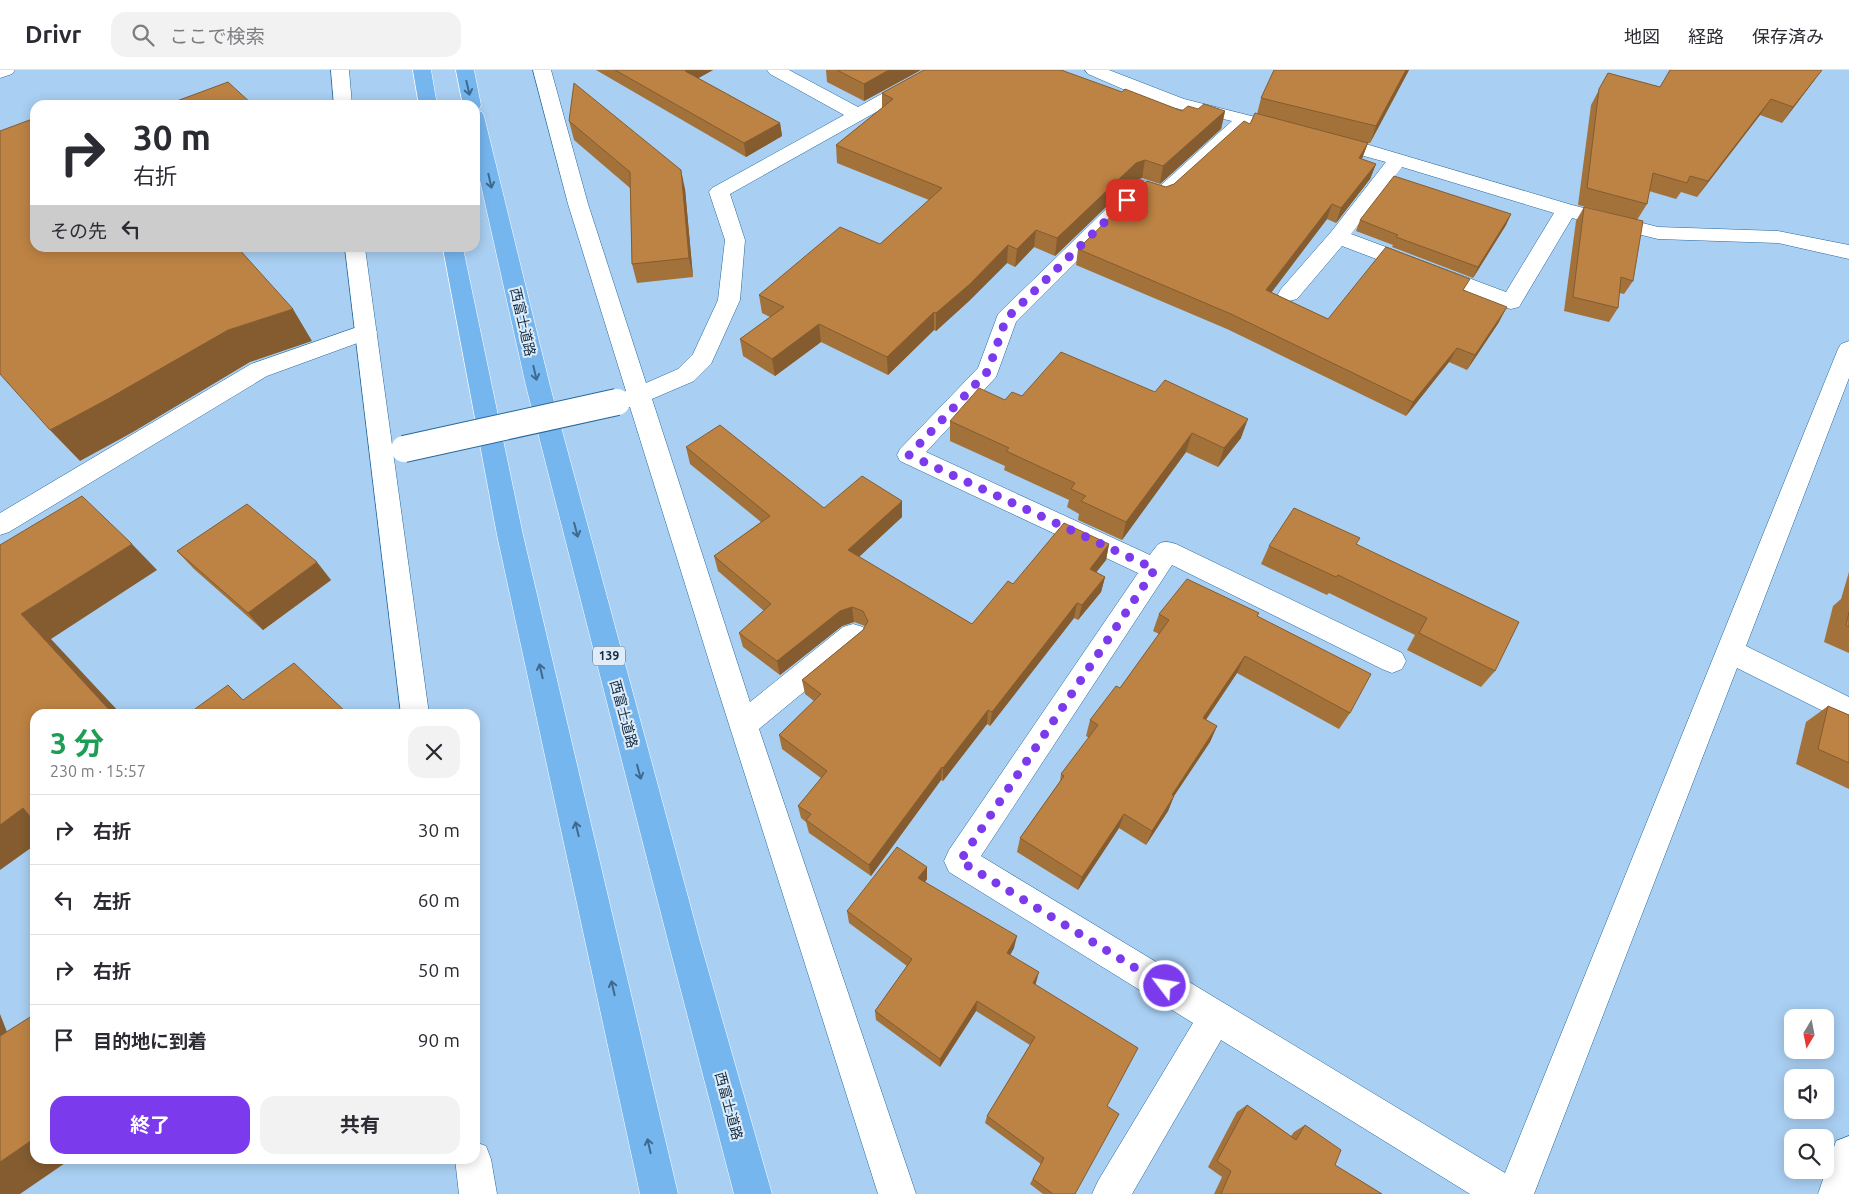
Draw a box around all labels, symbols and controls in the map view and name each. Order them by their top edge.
search box [111,12,461,57]
text: Drivr [25,21,81,48]
icon: search [129,21,157,49]
text: ここで検索 [169,25,264,47]
text: 地図 [1624,26,1660,46]
text: 経路 [1688,26,1724,46]
text: 保存済み [1752,26,1824,46]
one-way arrow [464,79,473,95]
text: 30 m [133,117,211,157]
icon: right [50,120,115,185]
text: 右折 [133,163,177,188]
one-way arrow [486,172,495,188]
pin [1106,179,1148,221]
icon: arrive [1113,186,1141,214]
icon: left [117,215,145,243]
text: その先 [50,220,107,242]
street label: 西富士道路 [507,286,539,358]
one-way arrow [531,365,540,381]
one-way arrow [572,522,581,538]
road number: 139 [593,646,625,666]
one-way arrow [536,663,545,679]
street label: 西富士道路 [607,678,641,750]
text: 3 分 [50,726,104,760]
button: close [408,726,460,778]
text: 230 m · 15:57 [50,762,146,780]
one-way arrow [635,764,644,780]
icon: right [50,816,78,844]
text: 30 m [418,819,460,841]
text: 右折 [93,820,131,842]
one-way arrow [572,822,581,838]
icon: left [50,886,78,914]
text: 60 m [418,889,460,911]
text: 左折 [93,890,131,912]
icon: right [50,956,78,984]
text: 50 m [418,959,460,981]
position arrow [1138,959,1190,1011]
text: 右折 [93,960,131,982]
one-way arrow [608,980,617,996]
north arrow [1784,1009,1834,1059]
map controls [1784,1009,1834,1179]
icon: arrive [50,1026,78,1054]
text: 90 m [418,1029,460,1051]
text: 目的地に到着 [93,1030,207,1052]
button: sound [1784,1069,1834,1119]
street label: 西富士道路 [712,1070,746,1142]
button: 終了 [50,1096,250,1154]
button: 共有 [260,1096,460,1154]
button: search [1784,1129,1834,1179]
one-way arrow [644,1139,653,1155]

